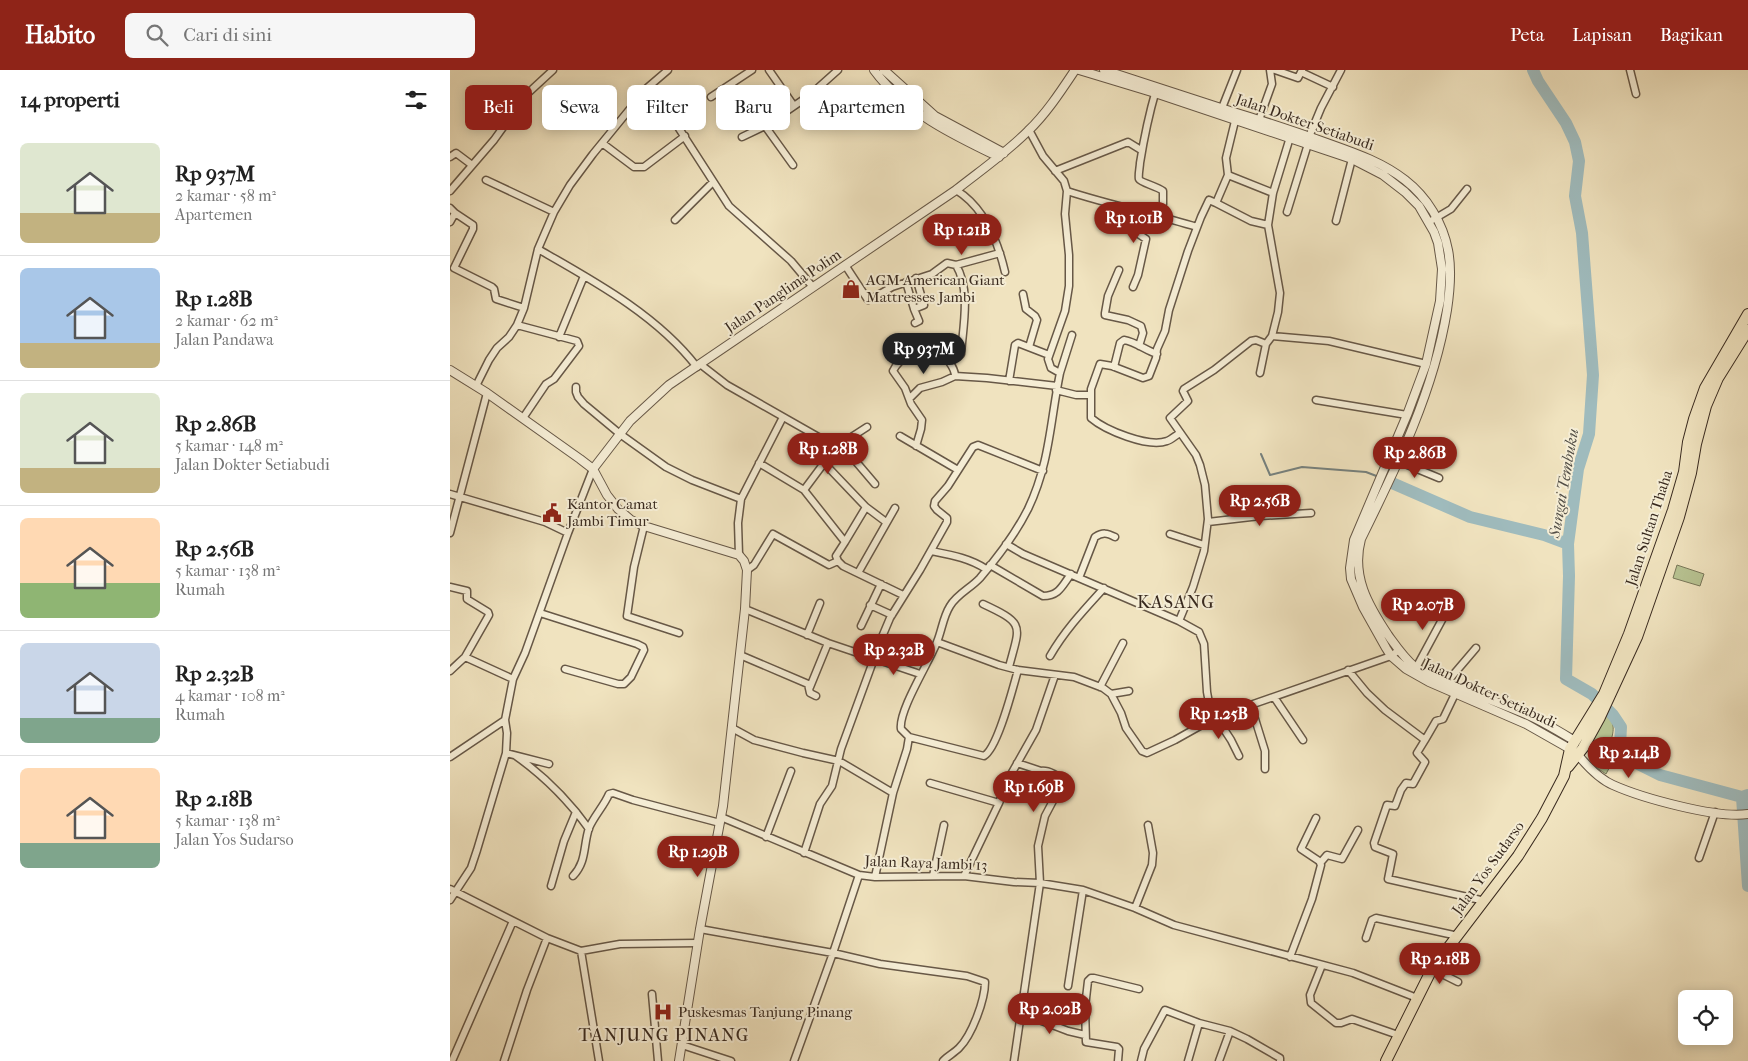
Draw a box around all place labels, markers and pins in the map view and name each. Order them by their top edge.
pin: Rp 1.01B [1082,202,1186,244]
pin: Rp 1.21B [910,214,1014,256]
place label: AGM American Giant Mattresses Jambi [865,271,1005,306]
shop icon: AGM American Giant Mattresses Jambi [840,278,862,300]
pin: Rp 937M [878,332,970,375]
pin: Rp 1.28B [776,432,880,475]
pin: Rp 2.86B [1363,436,1467,479]
pin: Rp 2.56B [1208,484,1312,527]
place label: Kantor Camat Jambi Timur [566,495,659,530]
public building icon: Kantor Camat Jambi Timur [541,502,563,524]
pin: Rp 2.07B [1371,588,1475,631]
pin: Rp 2.32B [842,634,946,676]
pin: Rp 1.25B [1167,698,1271,740]
pin: Rp 2.14B [1577,736,1681,779]
pin: Rp 1.69B [982,770,1086,813]
pin: Rp 1.29B [646,836,750,878]
pin: Rp 2.18B [1388,942,1492,985]
pin: Rp 2.02B [998,992,1102,1035]
hospital icon: Puskesmas Tanjung Pinang [652,1001,674,1023]
place label: Puskesmas Tanjung Pinang [678,1003,853,1021]

